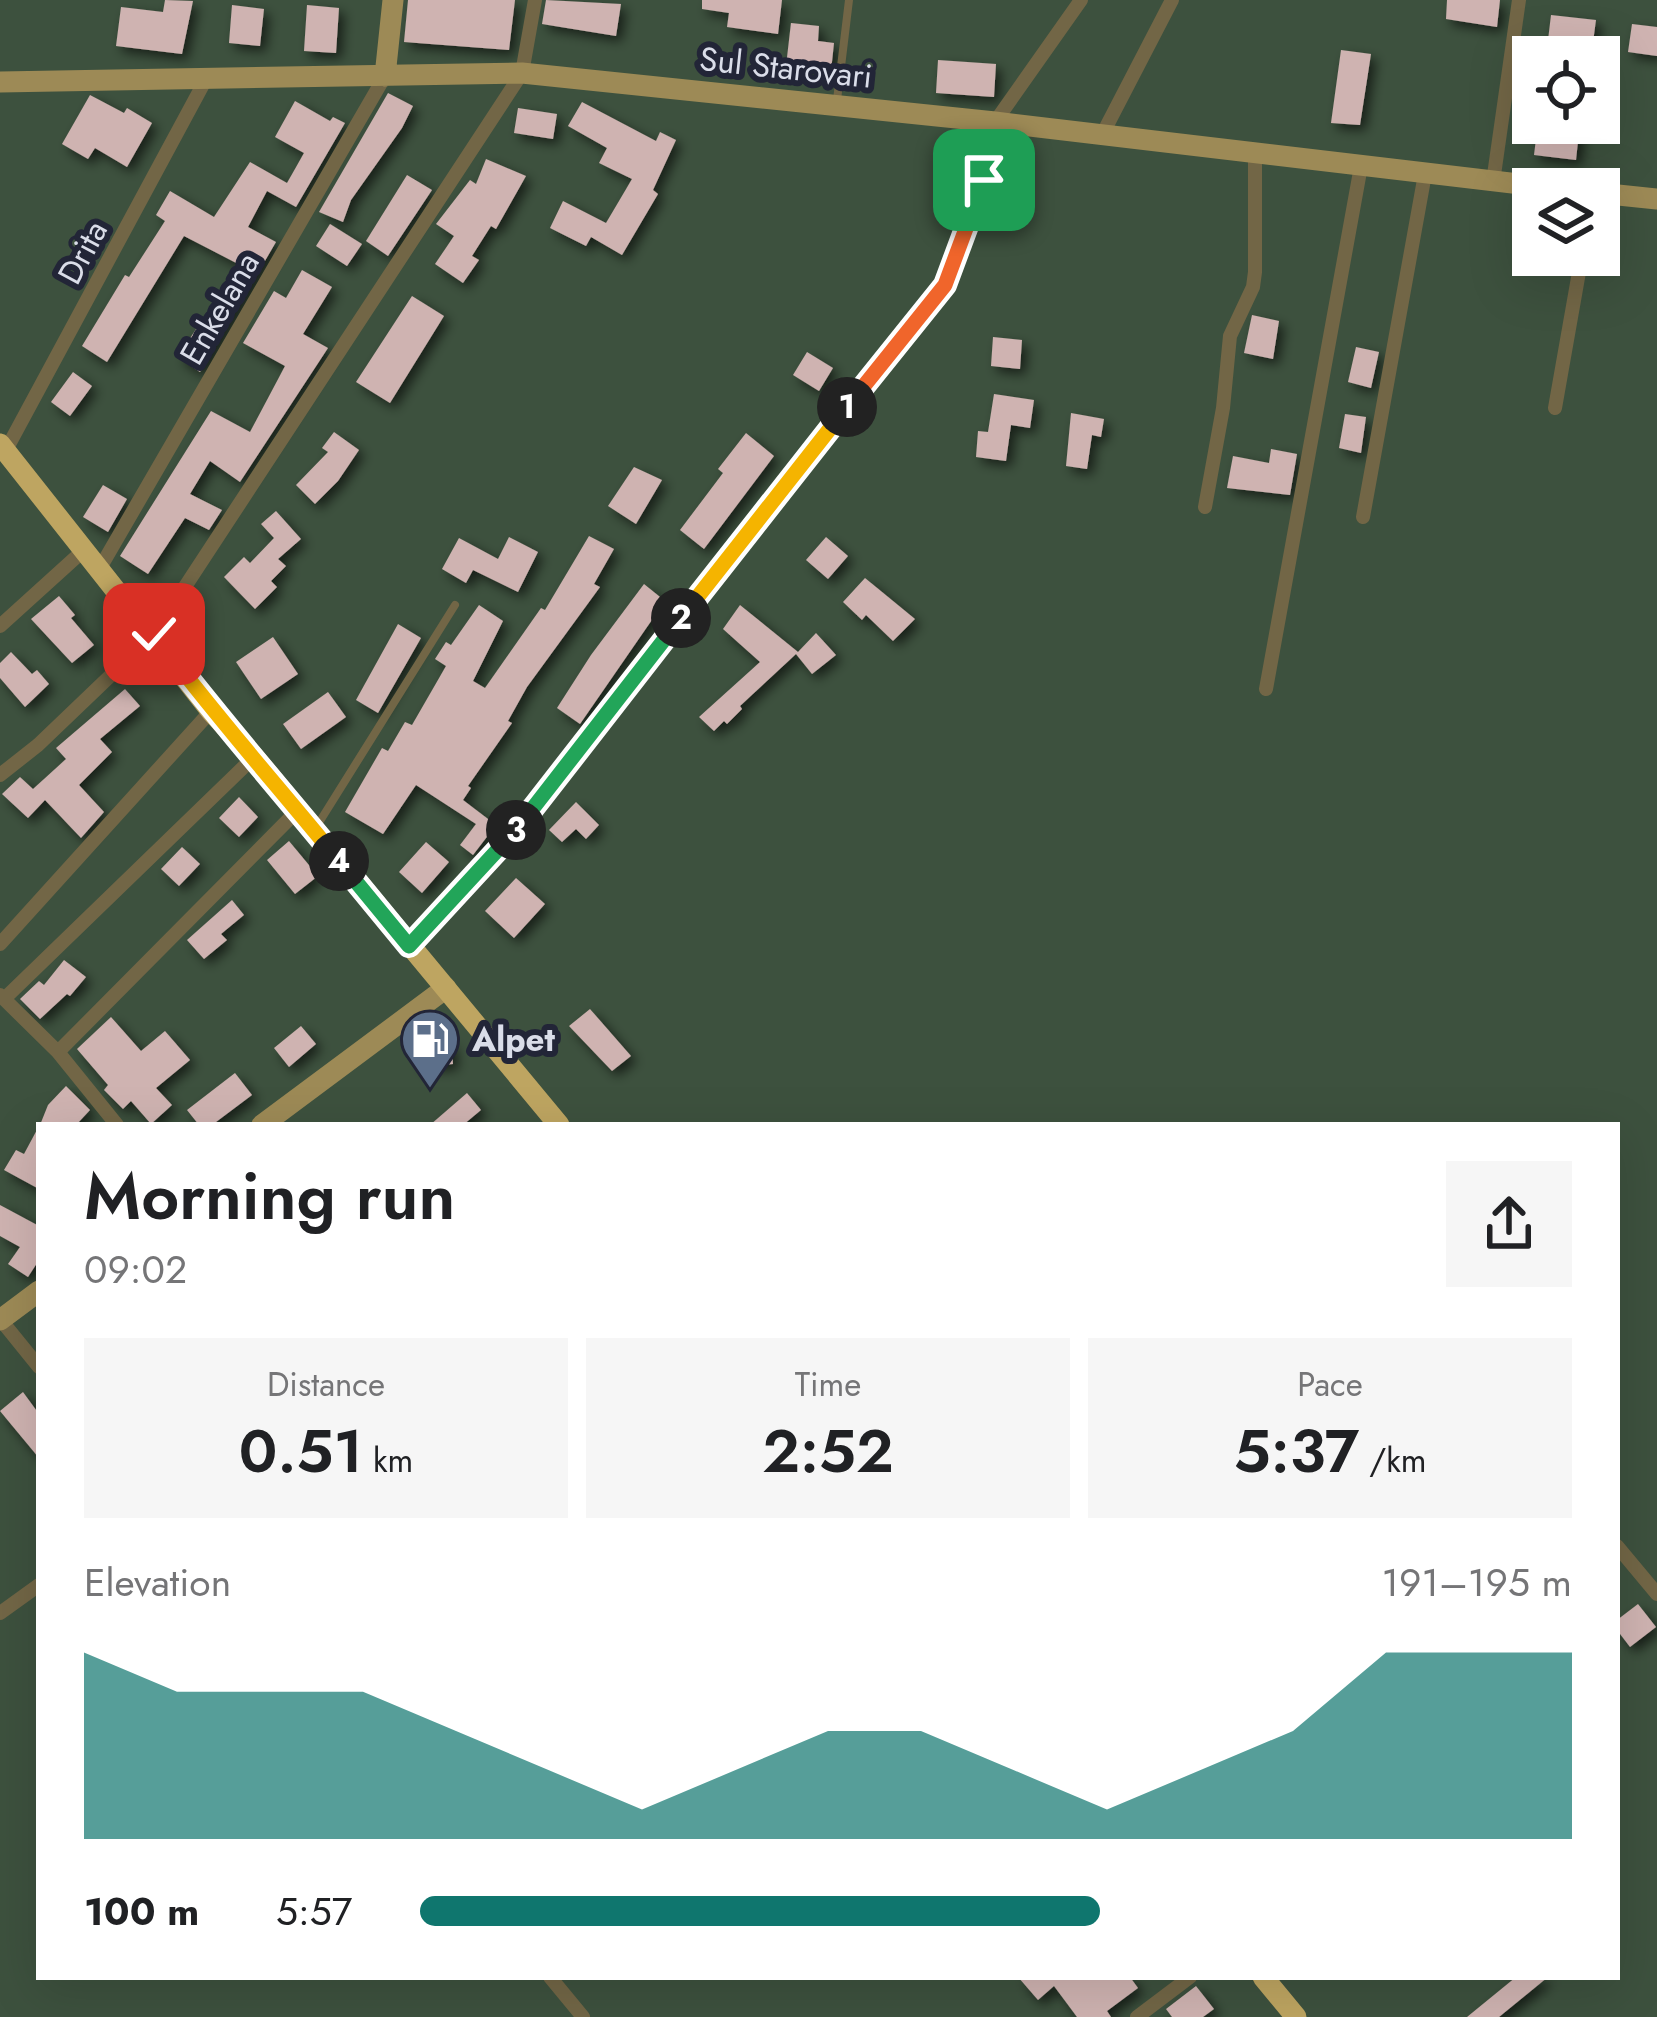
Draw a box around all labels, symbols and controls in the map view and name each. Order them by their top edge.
street label: Sul Starovari [697,35,875,100]
map controls [1512,36,1620,276]
button: locate [1512,36,1620,144]
pin [933,129,1035,231]
icon: arrive [951,147,1017,213]
button: layers [1512,168,1620,276]
street label: Drita [46,212,119,292]
street label: Enkelana [168,243,271,373]
pin: 1 [817,377,877,437]
text: 1 [839,383,855,430]
pin [103,583,205,685]
pin: 2 [651,588,711,648]
text: 2 [670,594,692,641]
icon: check [121,601,187,667]
pin: 3 [486,800,546,860]
text: 3 [506,806,526,853]
pin: 4 [309,831,369,891]
text: 4 [327,837,351,884]
fuel station icon: Alpet [399,1008,461,1090]
place label: Alpet [471,1016,555,1063]
text: Morning run [84,1148,455,1244]
button: share [1446,1161,1572,1287]
text: 09:02 [84,1241,187,1298]
text: Distance [267,1361,385,1408]
text: Time [795,1361,861,1408]
text: Pace [1297,1361,1363,1408]
text: 0.51 [239,1408,363,1495]
text: 2:52 [762,1408,894,1495]
text: 5:37 [1234,1408,1359,1495]
text: km [363,1437,413,1484]
text: /km [1359,1437,1426,1484]
text: Elevation [84,1554,231,1611]
text: 191–195 m [1381,1554,1572,1611]
text: 100 m [84,1883,199,1940]
text: 5:57 [276,1883,352,1940]

